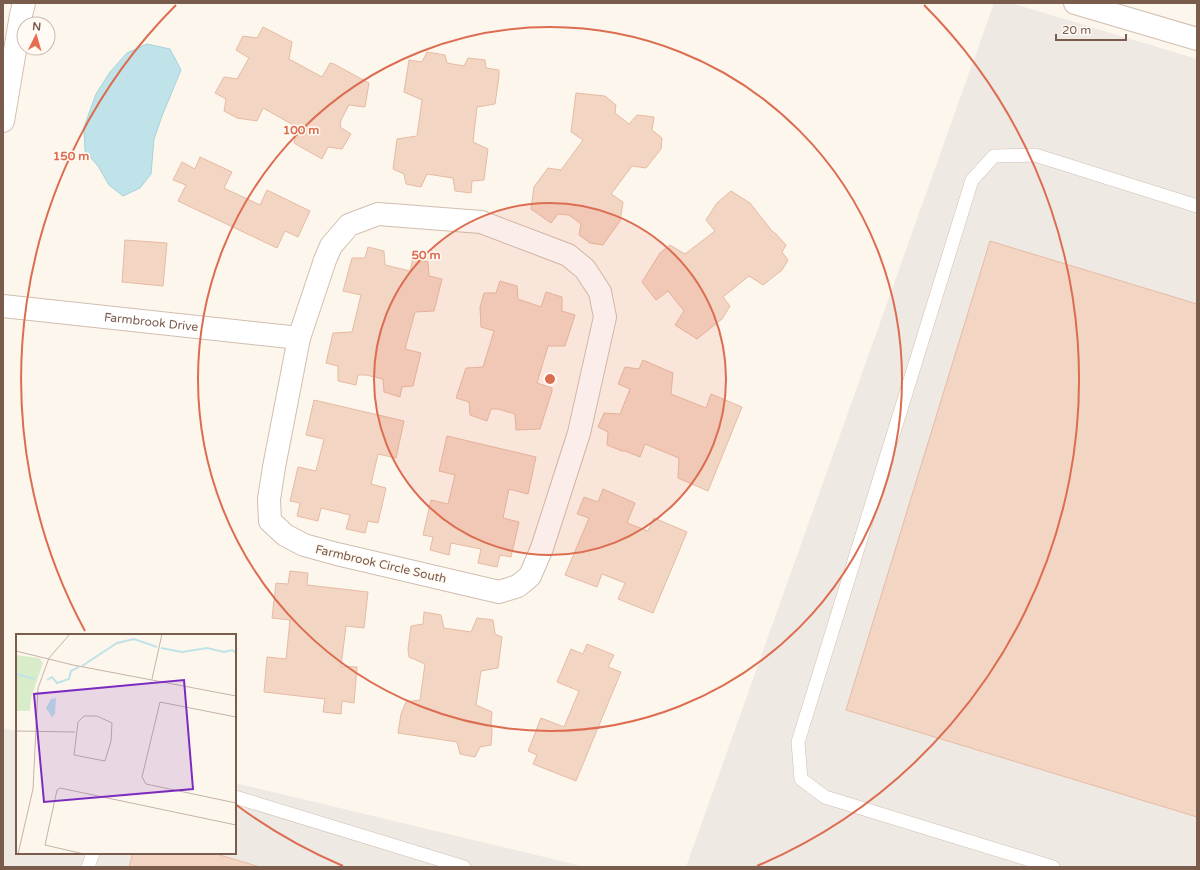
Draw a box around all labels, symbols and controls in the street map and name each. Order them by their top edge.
north arrow [16,16,56,56]
scale bar [1056,16,1126,42]
text: N [32,20,42,33]
text: 20 m [1062,23,1091,37]
text: 100 m [283,123,319,137]
text: 150 m [53,149,89,163]
text: 50 m [411,248,441,262]
street label: Farmbrook Drive [103,310,199,334]
centre of rings [543,372,557,386]
street label: Farmbrook Circle South [314,542,448,586]
inset map [16,634,236,854]

